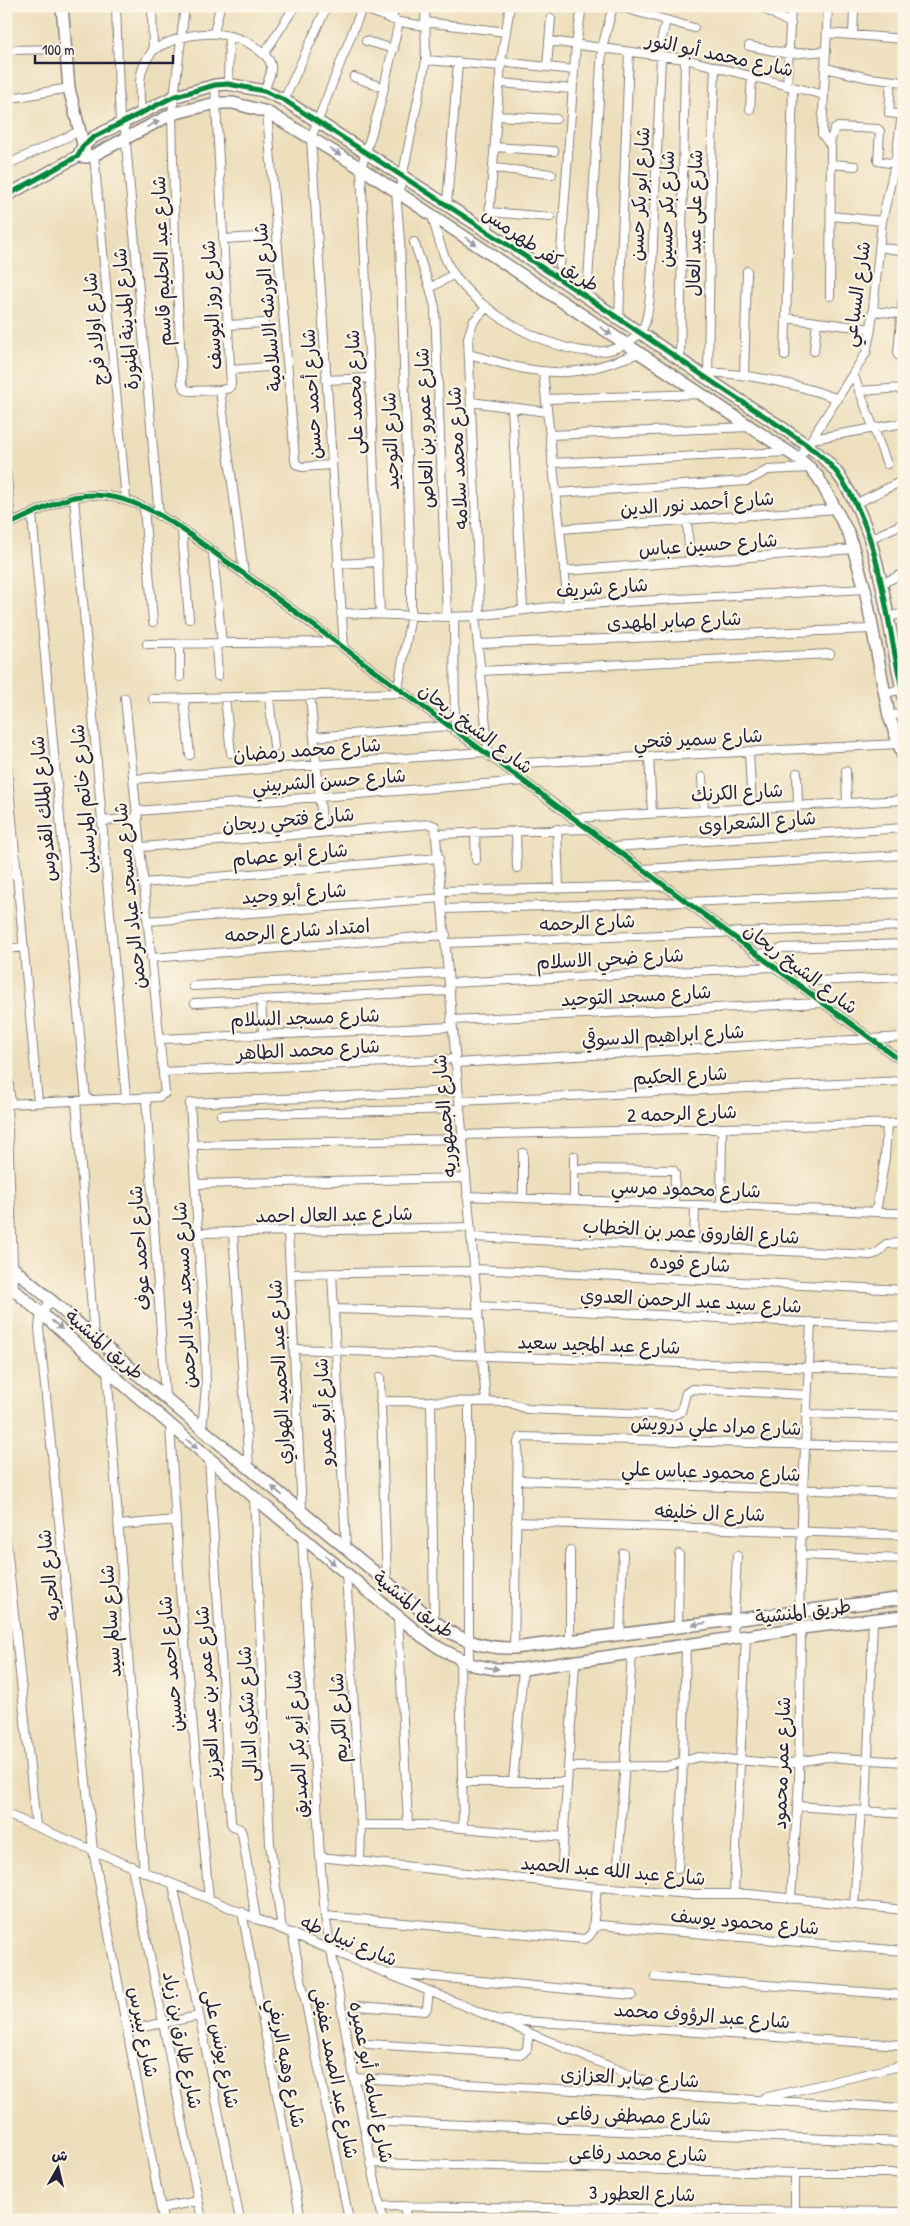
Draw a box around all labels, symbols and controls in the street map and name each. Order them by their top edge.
street label: شارع محمد أبو النور [642,25,796,83]
scale bar [35,32,172,64]
text: 100 m [42,39,75,60]
one-way arrow [146,120,161,128]
street label: شارع ابو بكر حسن [622,126,657,262]
one-way arrow [328,147,341,157]
street label: شارع على عبد العال [680,149,709,297]
street label: شارع بكر حسين [652,150,681,268]
street label: شارع عبد الحليم قاسم [145,175,179,347]
street label: طريق كفر طهرمس [477,200,605,298]
street label: شارع الورشه الاسلامية [247,221,288,393]
one-way arrow [464,236,477,246]
street label: شارع روز اليوسف [195,239,228,371]
street label: شارع السباعي [836,239,880,349]
street label: شارع المدينة المنورة [106,247,145,391]
street label: شارع اولاد فرج [76,271,113,387]
one-way arrow [599,326,613,336]
street label: شارع أحمد حسن [295,328,328,460]
street label: شارع محمد على [339,329,370,455]
street label: شارع عمرو بن العاص [408,347,441,509]
street label: شارع محمد سلامه [440,386,475,530]
street label: شارع التوحيد [375,392,406,490]
street label: شارع أحمد نور الدين [619,485,775,522]
street label: شارع حسين عباس [638,526,779,563]
street label: شارع شريف [555,571,649,604]
street label: شارع صابر المهدى [606,605,742,636]
street label: شارع الشيخ ريحان [413,676,538,780]
street label: شارع سمير فتحي [633,722,763,758]
street label: شارع خاتم المرسلين [63,723,104,875]
street label: شارع محمد رمضان [232,731,382,768]
street label: شارع الملك القدوس [24,735,63,883]
street label: شارع حسن الشربيني [251,762,407,802]
street label: شارع الكرنك [690,777,784,808]
street label: شارع فتحي ريحان [221,800,356,842]
street label: شارع مسجد عباد الرحمن [106,801,153,991]
street label: شارع الشعراوى [697,804,817,839]
street label: شارع أبو عصام [231,836,349,874]
street label: شارع أبو وحيد [241,876,347,911]
street label: شارع الرحمه [538,907,636,938]
street label: امتداد شارع الرحمه [223,912,371,949]
street label: شارع الشيخ ريحان [738,916,863,1020]
street label: شارع ضحي الاسلام [536,941,685,979]
street label: شارع مسجد التوحيد [560,978,712,1013]
street label: شارع مسجد السلام [230,1001,380,1035]
street label: شارع ابراهيم الدسوقي [581,1018,745,1054]
street label: شارع محمد الطاهر [233,1032,381,1067]
street label: شارع الجمهوريه [426,1053,463,1179]
street label: شارع الحكيم [632,1060,728,1092]
street label: شارع الرحمه 2 [627,1098,737,1129]
street label: شارع محمود مرسي [610,1172,761,1208]
street label: شارع احمد عوف [122,1185,157,1311]
street label: شارع عبد العال احمد [255,1200,413,1229]
street label: شارع مسجد عباد الرحمن [166,1201,203,1389]
street label: شارع الفاروق عمر بن الخطاب [582,1212,800,1251]
street label: شارع فوده [649,1248,731,1279]
street label: شارع عبد الحميد الهواري [261,1279,299,1465]
street label: شارع سيد عبد الرحمن العدوي [579,1281,803,1321]
street label: طريق المنشية [60,1302,150,1386]
one-way arrow [50,1320,63,1331]
street label: شارع عبد المجيد سعيد [517,1328,681,1361]
street label: شارع أبو عمرو [307,1357,340,1469]
street label: شارع مراد علي درويش [630,1409,802,1445]
one-way arrow [186,1438,198,1450]
street label: شارع محمود عباس علي [621,1455,801,1491]
one-way arrow [271,1485,283,1497]
street label: شارع ال خليفه [654,1497,766,1528]
street label: شارع الحريه [30,1528,67,1622]
one-way arrow [324,1554,337,1565]
street label: شارع سالم سيد [93,1563,129,1678]
street label: طريق المنشية [368,1564,460,1644]
street label: طريق المنشية [753,1592,853,1630]
street label: شارع احمد حسين [151,1595,190,1733]
street label: شارع عمر بن عبد العزيز [188,1605,227,1783]
one-way arrow [691,1621,707,1629]
street label: شارع شكرى الدالى [230,1645,265,1783]
one-way arrow [484,1664,500,1672]
street label: شارع أبو بكر الصديق [280,1669,315,1819]
street label: شارع الكريم [323,1672,355,1764]
street label: شارع عمر محمود [766,1696,797,1830]
street label: شارع عبد الله عبد الحميد [519,1849,707,1892]
street label: شارع محمود يوسف [669,1902,821,1941]
street label: شارع نبيل طه [296,1908,402,1973]
street label: شارع طارق بن زياد [156,1969,209,2111]
street label: شارع بيبرس [121,1984,166,2080]
street label: شارع عبد الصمد عفيفى [306,1985,365,2161]
street label: شارع يونس على [197,1987,246,2111]
street label: شارع وهبه الريفي [258,1996,312,2131]
street label: شارع عبد الرؤوف محمد [613,1996,791,2035]
street label: شارع اسامه أبو عميره [343,1999,400,2165]
street label: شارع صابر العزازى [560,2060,700,2095]
street label: شارع مصطفى رفاعى [556,2099,712,2132]
street label: شارع محمد رفاعى [568,2139,708,2168]
north arrow [32,2144,82,2194]
text: ش [51,2144,69,2165]
street label: شارع العطور 3 [589,2179,695,2208]

